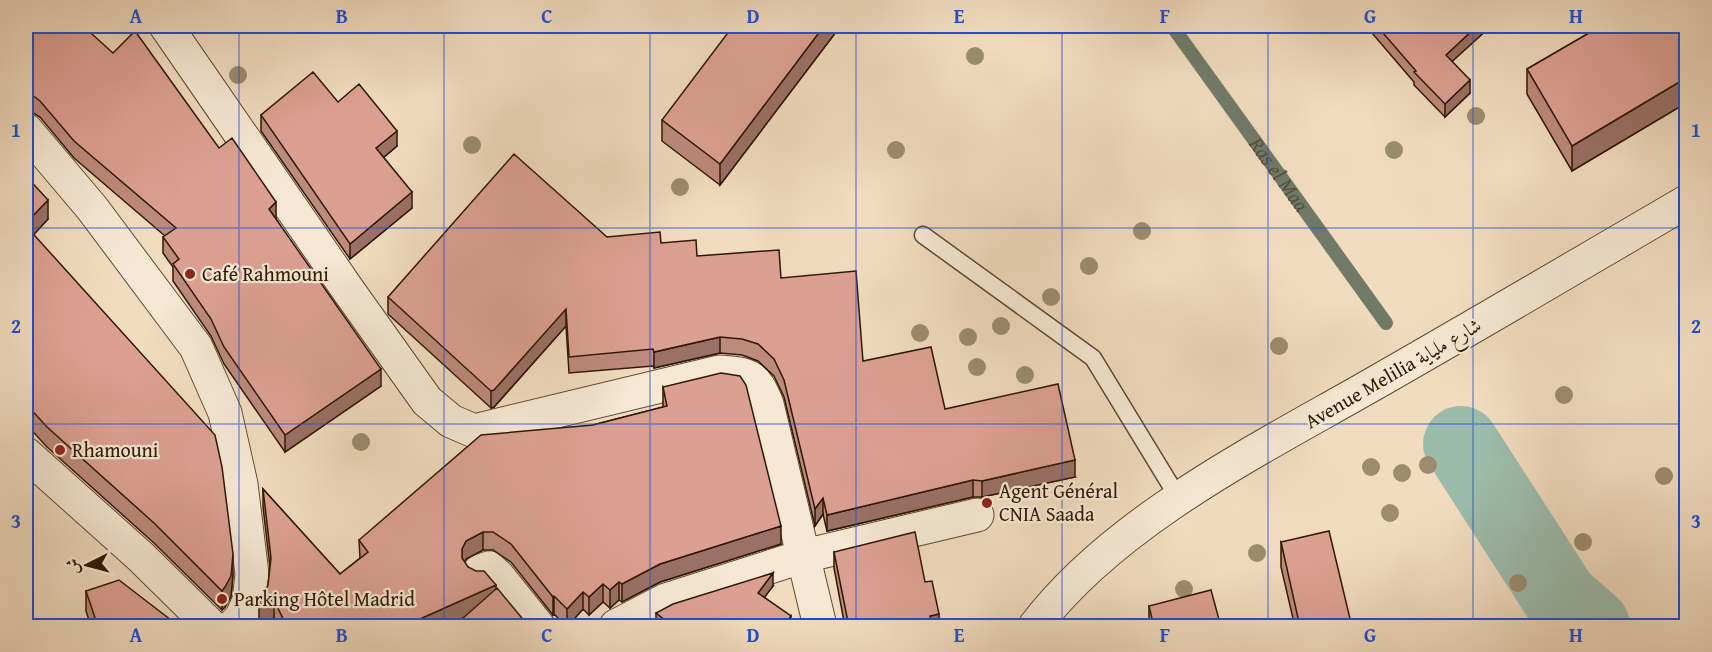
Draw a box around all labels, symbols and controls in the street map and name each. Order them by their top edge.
text: A [130,1,143,30]
text: B [336,1,348,30]
text: C [541,1,553,30]
text: D [746,1,760,30]
text: E [954,1,965,30]
text: F [1160,1,1170,30]
text: G [1364,1,1376,30]
text: H [1569,1,1583,30]
text: 1 [11,115,21,144]
text: 1 [1691,115,1701,144]
water label: Ras el Maa [1241,130,1317,218]
place label: Café Rahmouni [202,259,329,288]
marker: Café Rahmouni [183,267,197,281]
street label: Avenue Melilia شارع ملياية [1299,310,1488,439]
text: 2 [11,311,21,340]
text: 2 [1691,311,1701,340]
place label: Rhamouni [72,435,159,464]
marker: Rhamouni [53,443,67,457]
place label: Agent Général CNIA Saada [999,476,1118,528]
marker: Agent Général CNIA Saada [980,496,994,510]
text: 3 [11,506,21,535]
text: 3 [1691,506,1701,535]
north arrow [57,535,117,595]
text: ش [59,557,85,576]
place label: Parking Hôtel Madrid [234,584,415,613]
marker: Parking Hôtel Madrid [215,592,229,606]
text: A [130,620,143,649]
text: B [336,620,348,649]
text: C [541,620,553,649]
text: D [746,620,760,649]
text: E [954,620,965,649]
text: F [1160,620,1170,649]
text: G [1364,620,1376,649]
text: H [1569,620,1583,649]

